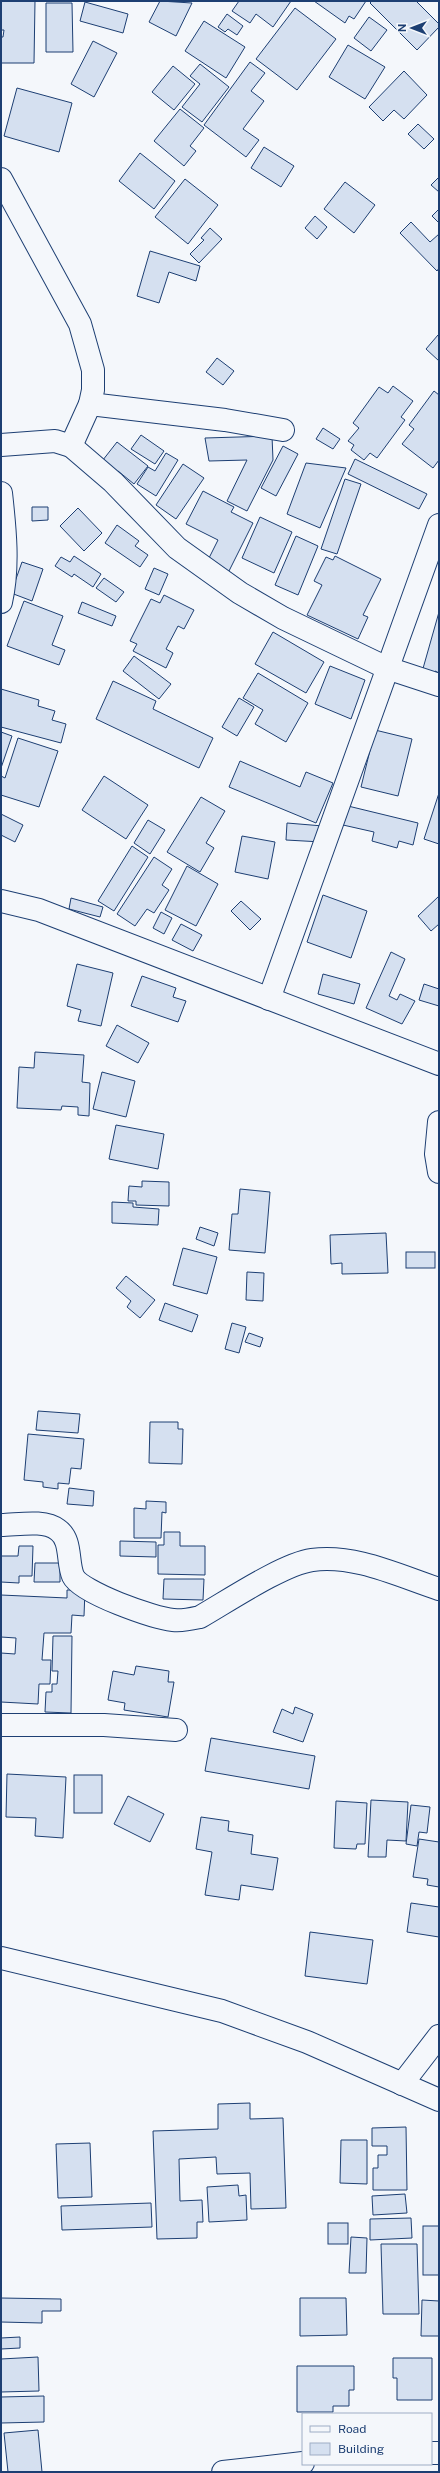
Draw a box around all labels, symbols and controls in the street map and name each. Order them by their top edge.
north arrow [392,8,432,48]
text: N [396,24,408,32]
legend [302,2413,432,2465]
text: Road [338,2422,366,2436]
text: Building [338,2442,384,2456]

